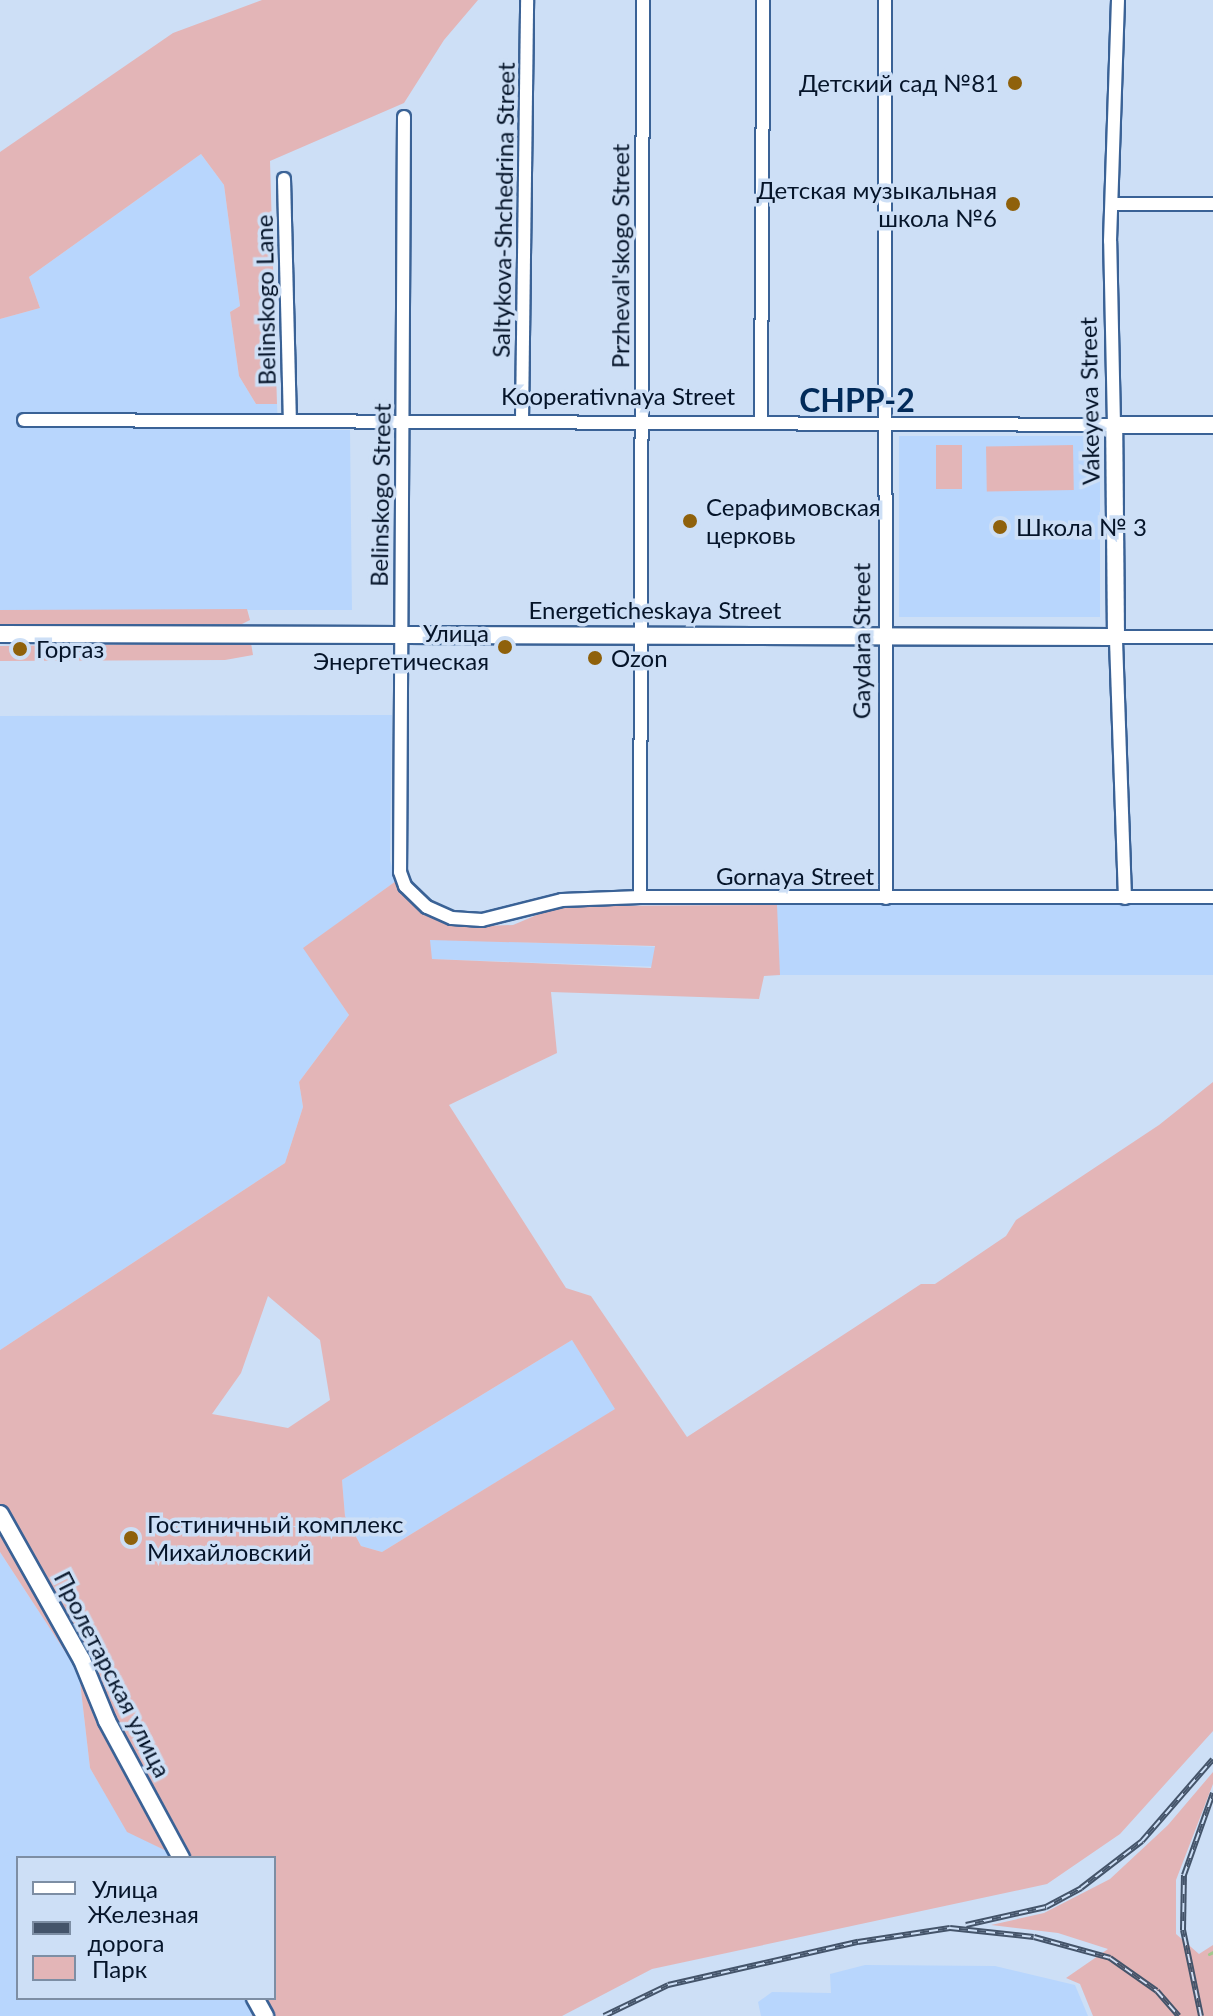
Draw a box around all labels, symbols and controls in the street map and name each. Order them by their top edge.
street label: Saltykova-Shchedrina Street [486,62,520,358]
place label: Детский сад №81 [799,69,999,97]
marker: Детский сад №81 [1006,74,1024,92]
street label: Przheval'skogo Street [606,144,634,368]
place label: Детская музыкальная школа №6 [756,176,997,232]
marker: Детская музыкальная школа №6 [1004,195,1022,213]
street label: Belinskogo Lane [249,214,281,386]
street label: Vakeyeva Street [1073,317,1105,485]
district label: CHPP-2 [799,381,915,419]
street label: Kooperativnaya Street [501,382,735,410]
street label: Belinskogo Street [364,403,396,587]
place label: Серафимовская церковь [706,493,881,549]
marker: Серафимовская церковь [681,512,699,530]
place label: Школа № 3 [1016,513,1147,541]
marker: Школа № 3 [991,518,1009,536]
street label: Gaydara Street [847,563,875,719]
street label: Energeticheskaya Street [529,596,781,624]
place label: Улица Энергетическая [313,619,489,675]
place label: Горгаз [36,635,104,663]
marker: Улица Энергетическая [496,638,514,656]
marker: Горгаз [11,640,29,658]
place label: Ozon [611,644,668,672]
marker: Ozon [586,649,604,667]
street label: Gornaya Street [716,862,874,890]
place label: Гостиничный комплекс Михайловский [147,1510,403,1566]
marker: Гостиничный комплекс Михайловский [122,1529,140,1547]
street label: Пролетарская улица [49,1566,177,1782]
legend [16,1856,276,2000]
text: Улица [92,1874,158,1903]
text: Железная дорога [87,1899,199,1957]
text: Парк [92,1954,147,1983]

